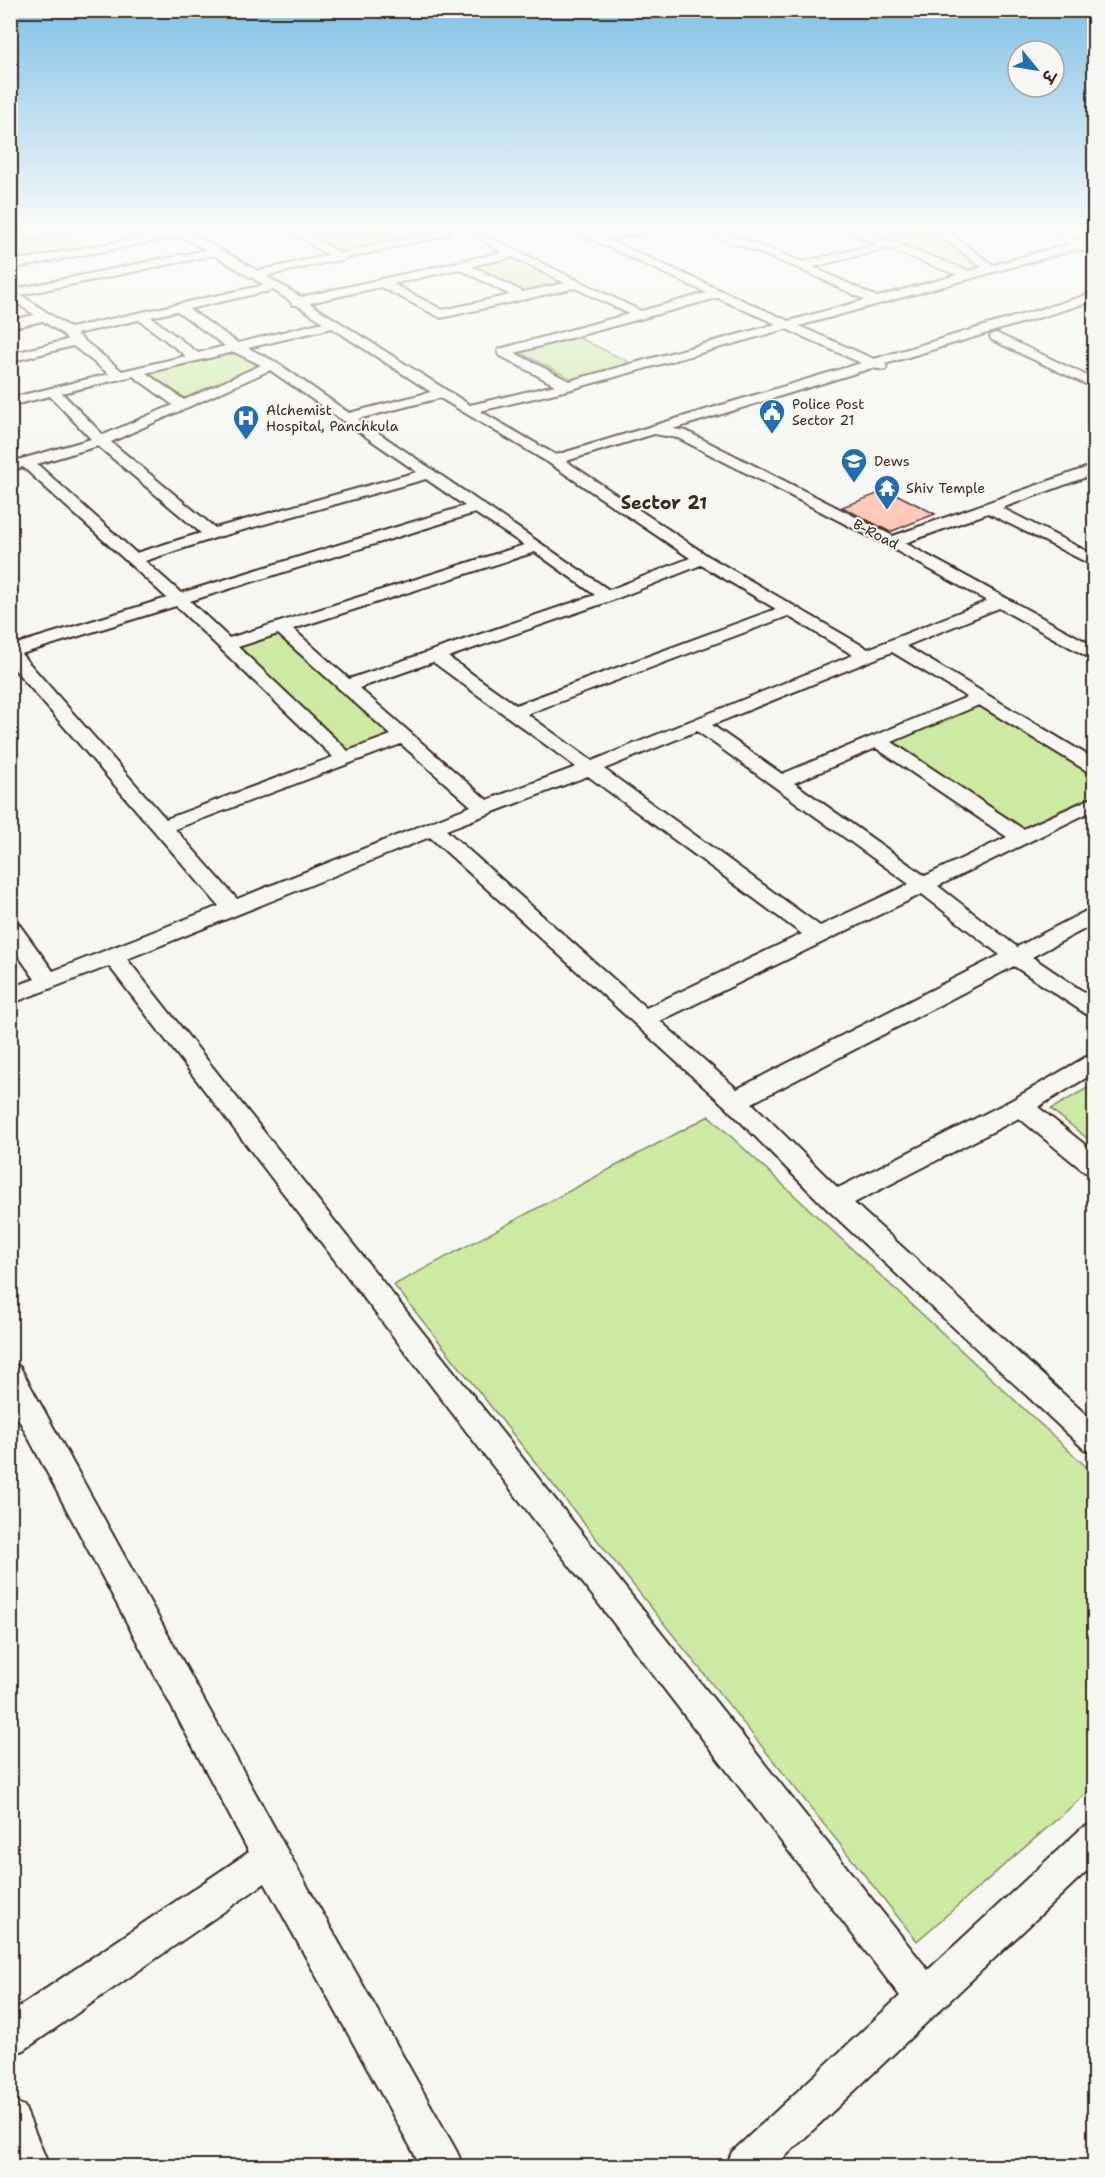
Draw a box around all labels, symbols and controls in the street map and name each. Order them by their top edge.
north arrow [1006,39,1066,99]
text: उ [1036,65,1061,87]
place label: Police Post Sector 21 [792,395,864,429]
public building icon: Police Post Sector 21 [757,397,787,435]
place label: Alchemist Hospital, Panchkula [266,401,399,435]
hospital icon: Alchemist Hospital, Panchkula [231,403,261,441]
school or university icon: Dews [839,446,869,484]
place label: Dews [874,452,910,470]
temple icon: Shiv Temple [872,473,902,511]
place label: Shiv Temple [906,479,985,497]
district label: Sector 21 [621,491,707,515]
street label: B-Road [850,515,902,553]

